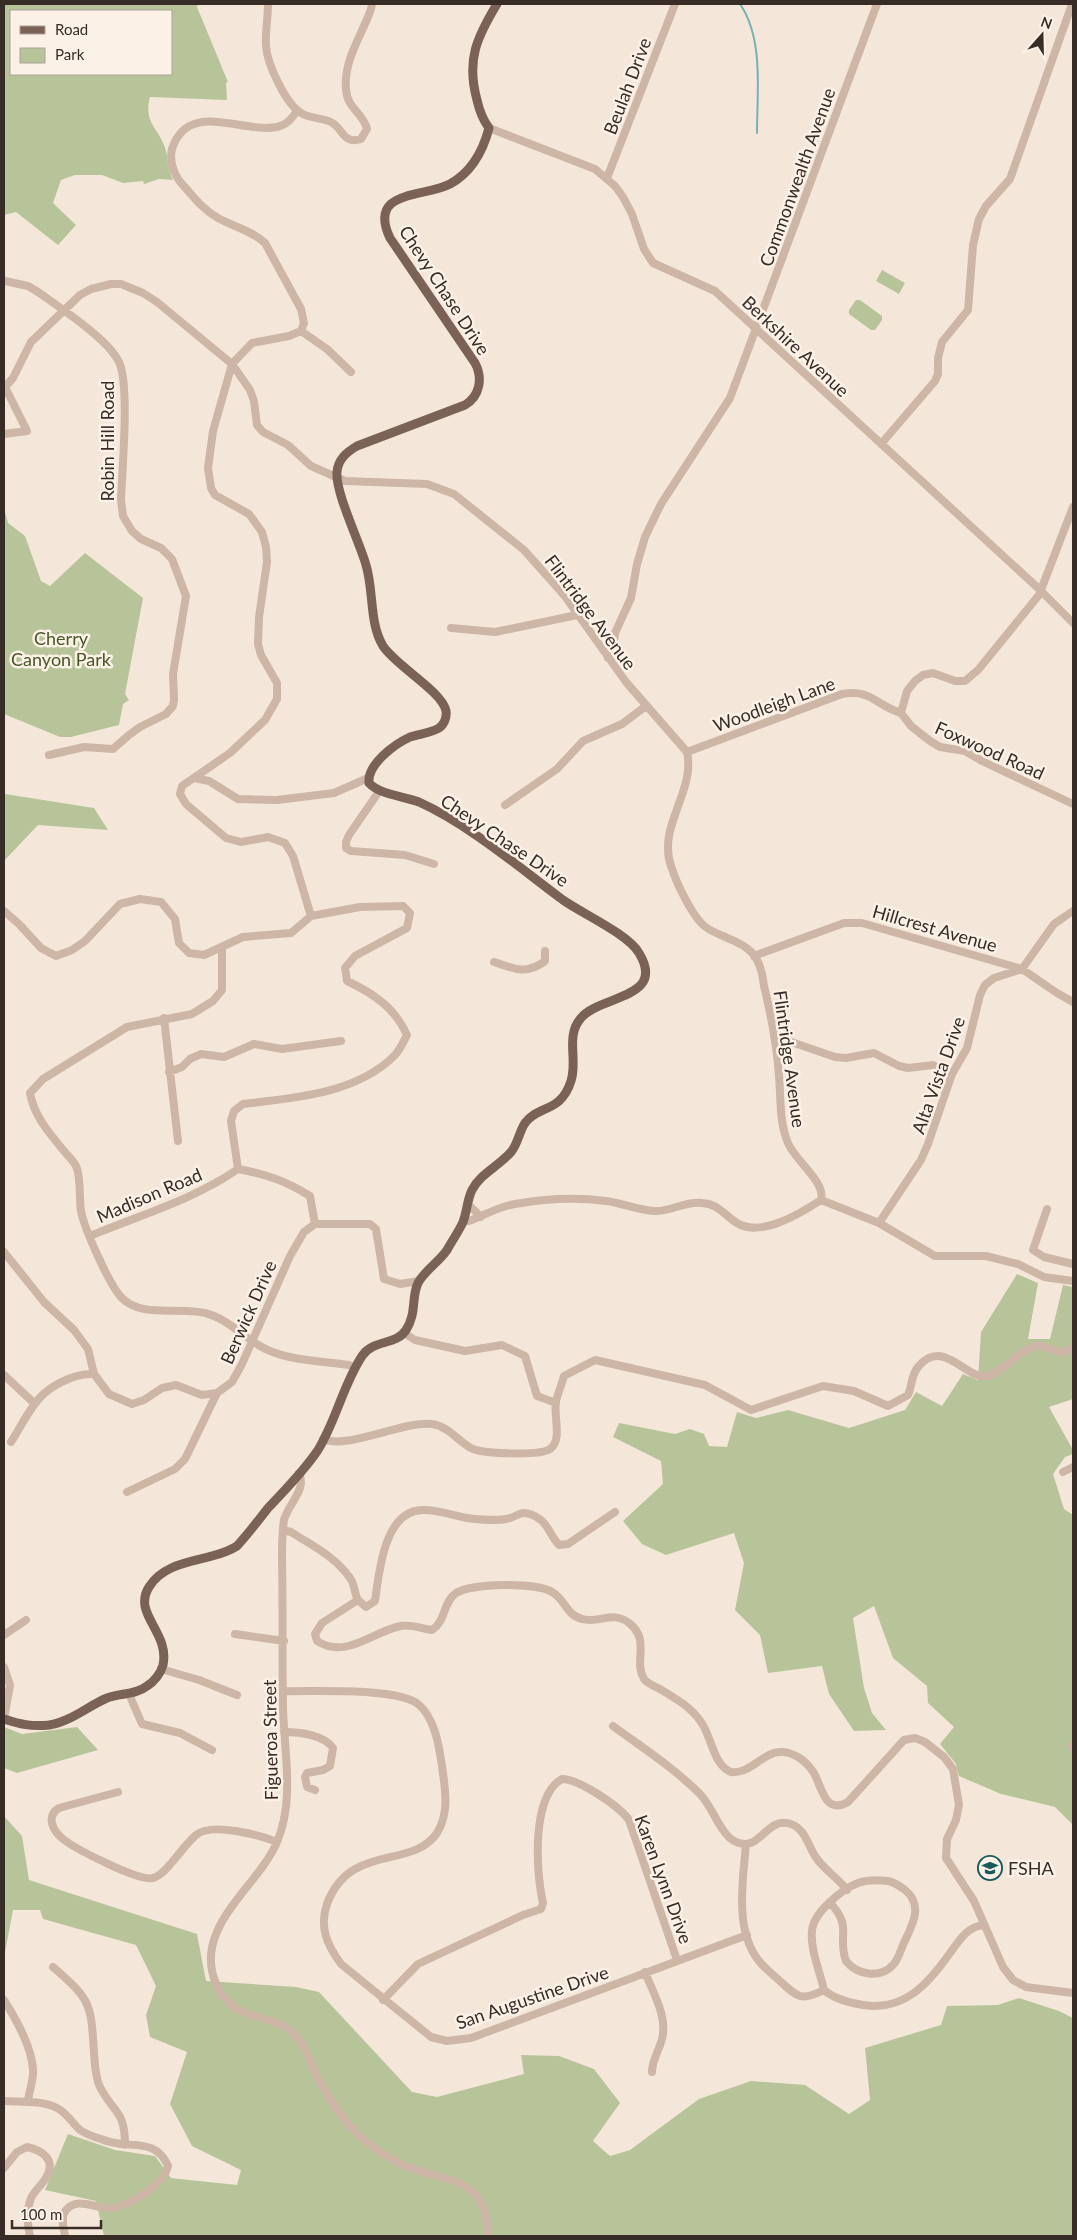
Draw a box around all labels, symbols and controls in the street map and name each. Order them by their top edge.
legend [10,10,172,75]
north arrow [1017,10,1067,60]
text: N [1039,12,1055,32]
text: Road [55,20,88,38]
street label: Beulah Drive [598,35,656,137]
text: Park [55,45,85,63]
street label: Commonwealth Avenue [754,85,840,269]
street label: Chevy Chase Drive [395,221,495,359]
street label: Berkshire Avenue [738,291,854,401]
street label: Robin Hill Road [96,381,118,501]
street label: Flintridge Avenue [541,550,641,674]
park label: Cherry Canyon Park [11,627,112,670]
street label: Woodleigh Lane [710,672,838,736]
street label: Foxwood Road [932,716,1048,784]
street label: Chevy Chase Drive [437,789,573,891]
street label: Hillcrest Avenue [870,900,1000,956]
street label: Flintridge Avenue [769,989,811,1129]
street label: Alta Vista Drive [907,1013,969,1137]
street label: Madison Road [93,1163,205,1227]
street label: Berwick Drive [215,1257,281,1367]
street label: Figueroa Street [258,1679,282,1801]
street label: Karen Lynn Drive [630,1812,698,1946]
school or university icon: FSHA [977,1855,1003,1881]
place label: FSHA [1008,1857,1054,1879]
street label: San Augustine Drive [453,1961,611,2033]
scale bar [12,2198,101,2230]
text: 100 m [20,2205,62,2223]

